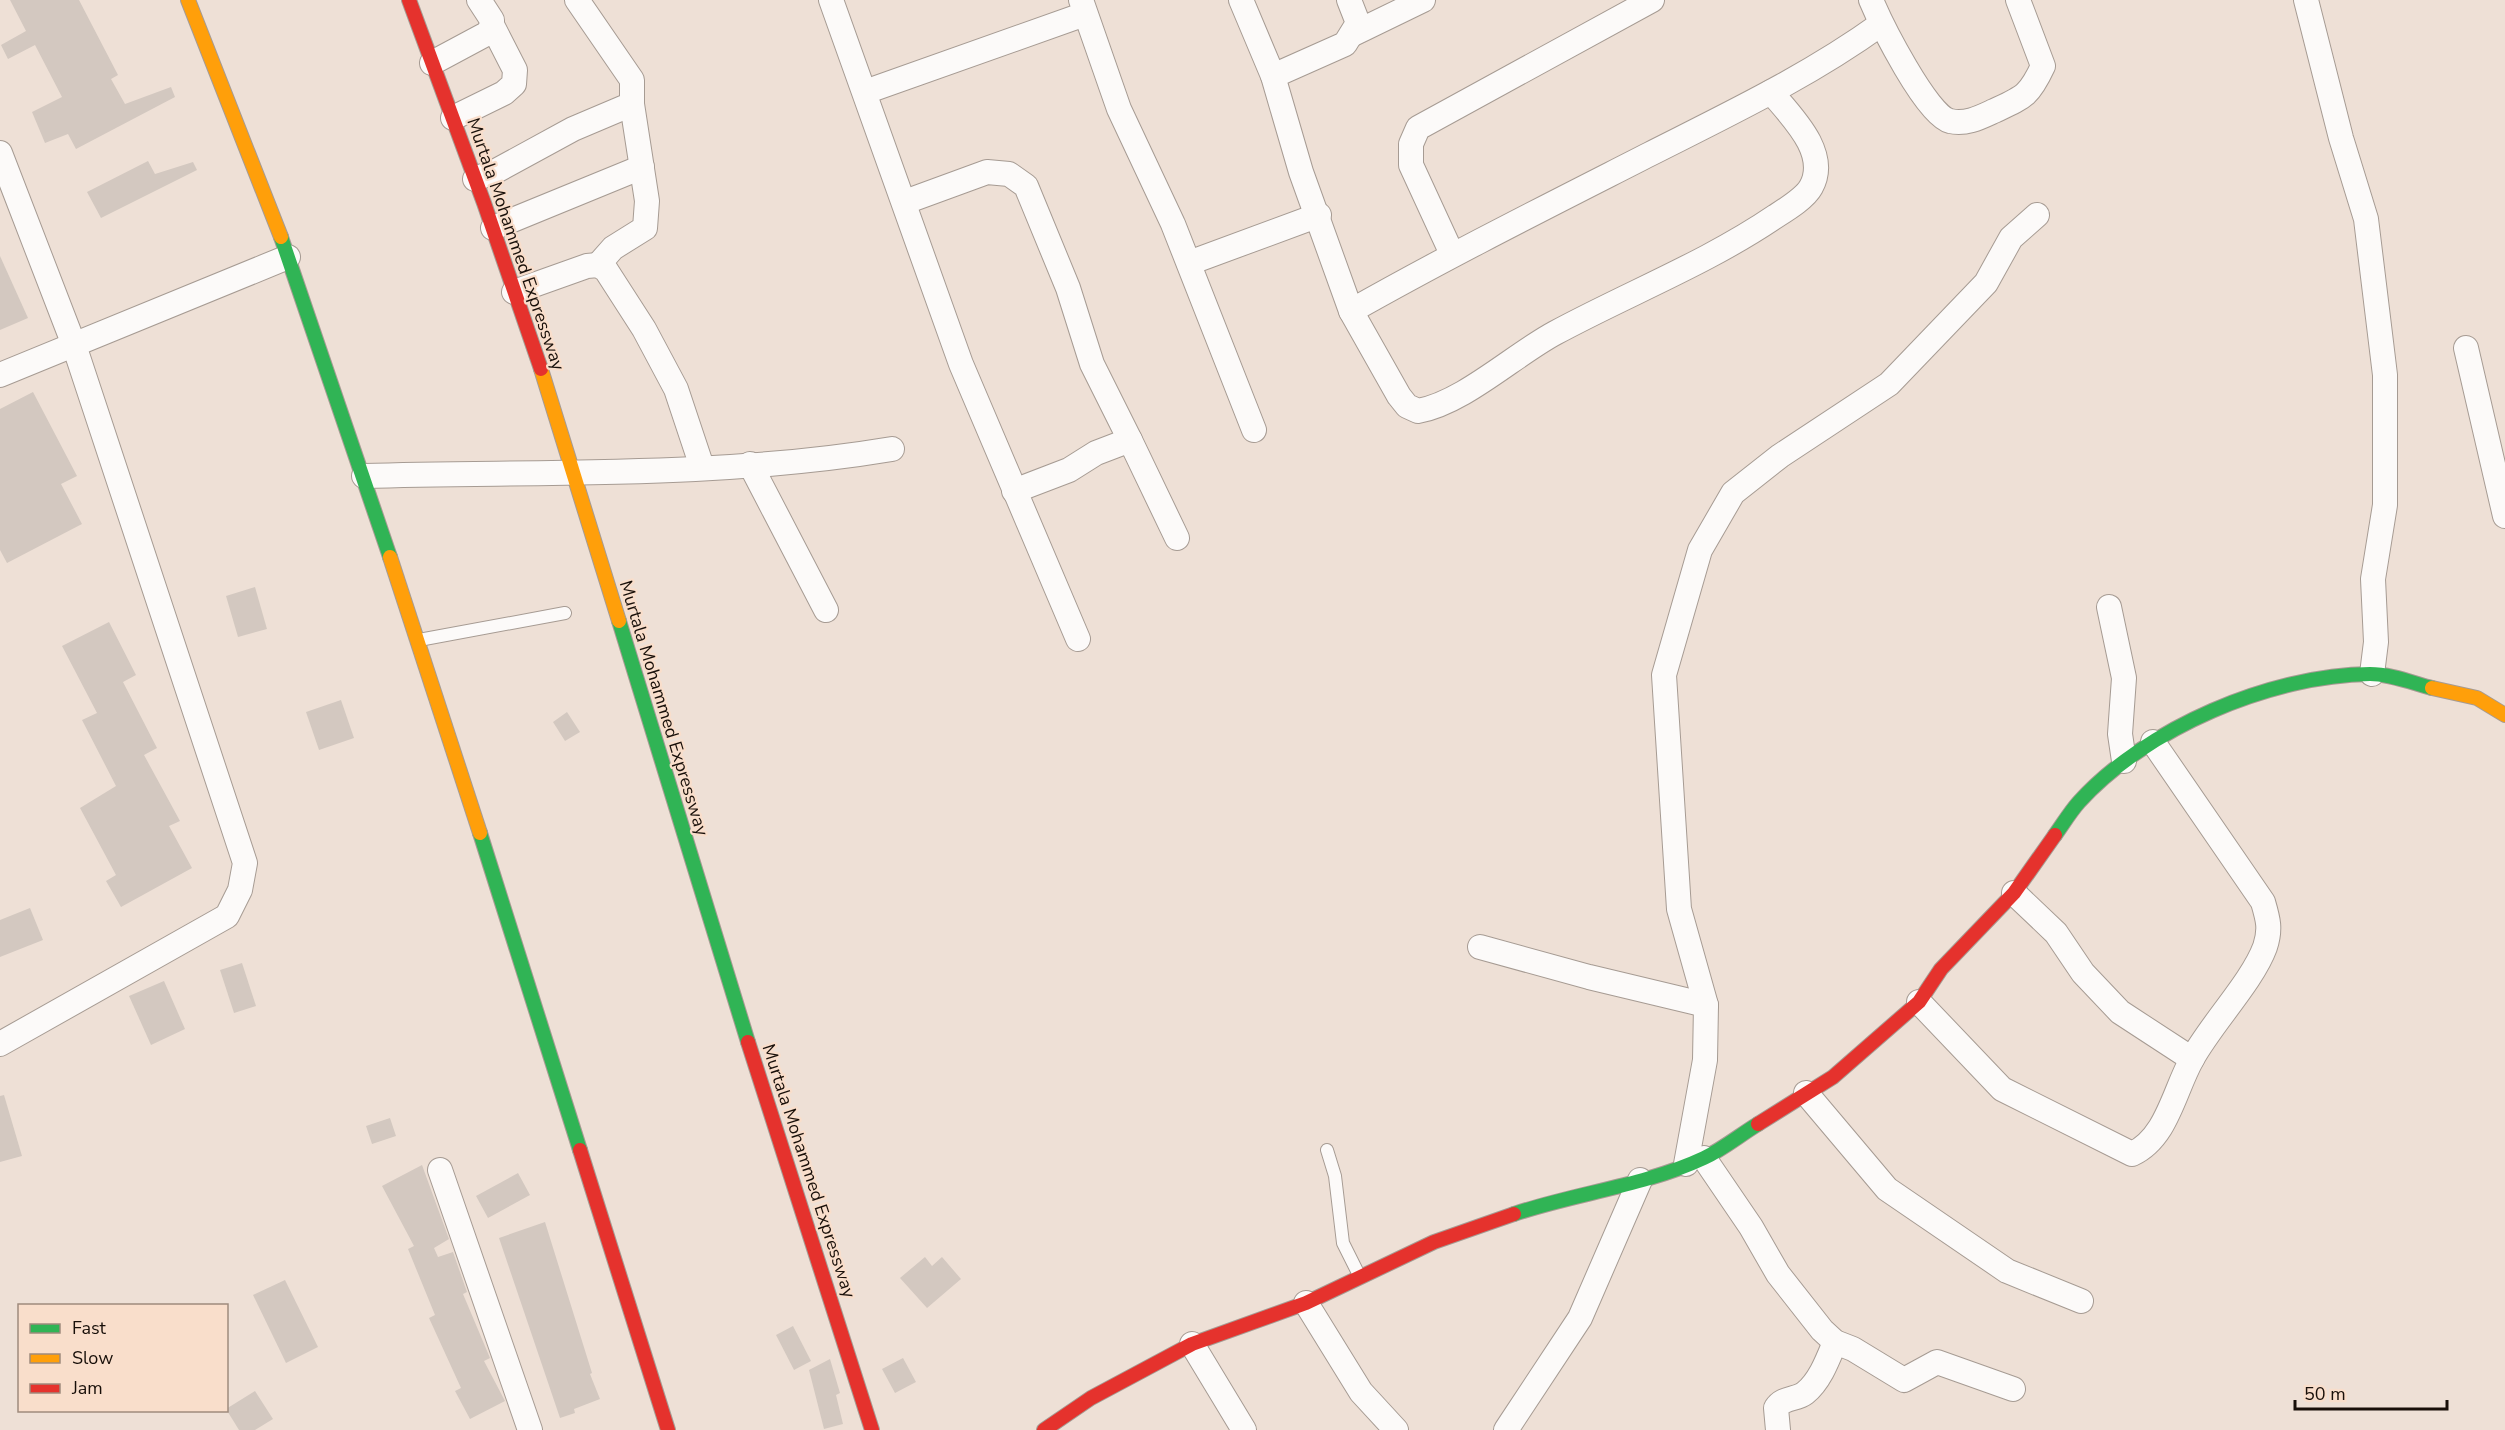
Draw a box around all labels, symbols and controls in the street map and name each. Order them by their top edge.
street label: Murtala Mohammed Expressway [461,115,571,374]
street label: Murtala Mohammed Expressway [614,578,715,839]
street label: Murtala Mohammed Expressway [757,1041,862,1302]
legend [18,1304,228,1412]
text: Fast [72,1316,107,1340]
text: Slow [72,1346,113,1370]
scale bar [2295,1373,2446,1411]
text: Jam [71,1376,103,1400]
text: 50 m [2304,1382,2346,1406]

